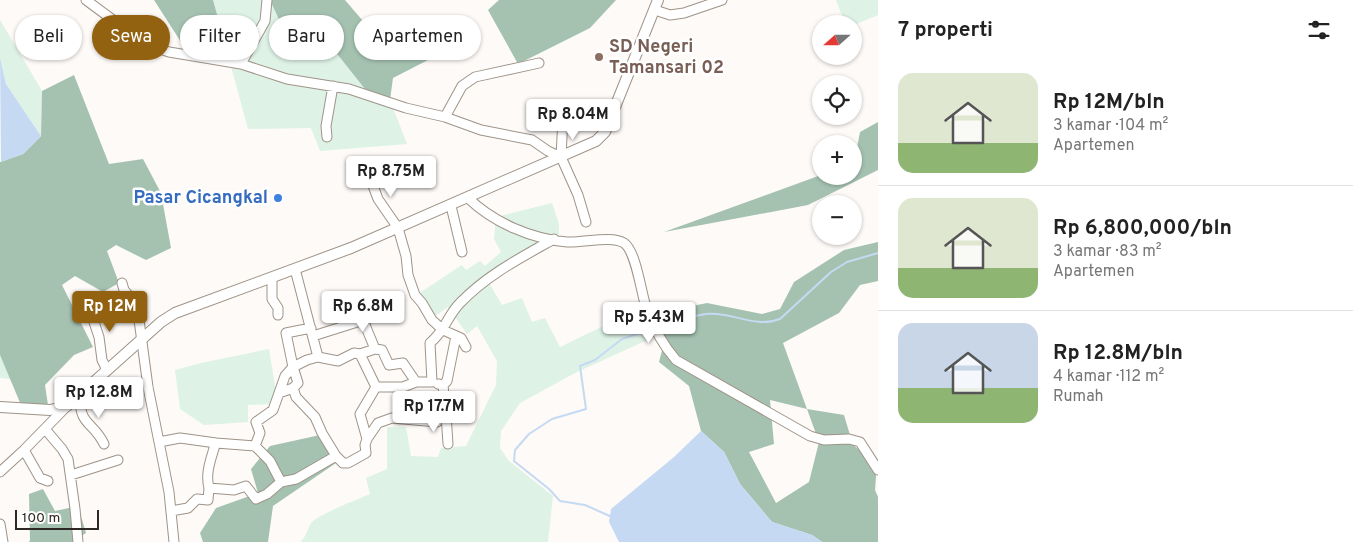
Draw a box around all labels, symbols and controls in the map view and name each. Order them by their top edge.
chip: Beli [15,15,82,60]
chip: Sewa [92,15,170,60]
chip: Filter [180,15,259,60]
chip: Baru [269,15,344,60]
chip: Apartemen [354,15,481,60]
north arrow [812,15,862,65]
map controls [812,15,862,245]
icon: filters [1305,16,1333,44]
text: 7 properti [898,17,993,44]
place label: SD Negeri Tamansari 02 [609,36,724,80]
marker: SD Negeri Tamansari 02 [593,51,605,63]
button: locate [812,75,862,125]
text: Rp 12M/bln [1053,89,1165,116]
icon: home [938,93,998,153]
pin: Rp 8.04M [521,98,625,141]
text: Rp 8.04M [537,105,609,125]
text: 3 kamar · 104 m² [1053,116,1168,136]
button: + [812,135,862,185]
text: Apartemen [1053,136,1134,156]
pin: Rp 8.75M [339,156,443,198]
text: Rp 8.75M [357,162,425,182]
place label: Pasar Cicangkal [133,187,268,210]
marker: Pasar Cicangkal [272,192,284,204]
button: − [812,195,862,245]
text: Rp 6,800,000/bln [1053,215,1232,242]
icon: home [938,218,998,278]
text: 3 kamar · 83 m² [1053,242,1162,262]
text: Apartemen [1053,262,1134,282]
pin: Rp 12M [69,290,151,333]
pin: Rp 6.8M [317,290,409,333]
text: Rp 12M [83,297,137,317]
text: Rp 6.8M [333,297,393,317]
pin: Rp 5.43M [597,302,701,344]
text: Rp 5.43M [614,308,684,328]
text: Rp 12.8M/bln [1053,340,1183,367]
icon: home [938,343,998,403]
text: 4 kamar · 112 m² [1053,367,1164,387]
pin: Rp 12.8M [47,376,151,419]
text: Rp 12.8M [65,383,133,403]
text: Rumah [1053,387,1104,407]
pin: Rp 17.7M [382,390,486,433]
text: Rp 17.7M [403,397,465,417]
scale bar [15,507,99,530]
text: 100 m [22,510,60,527]

